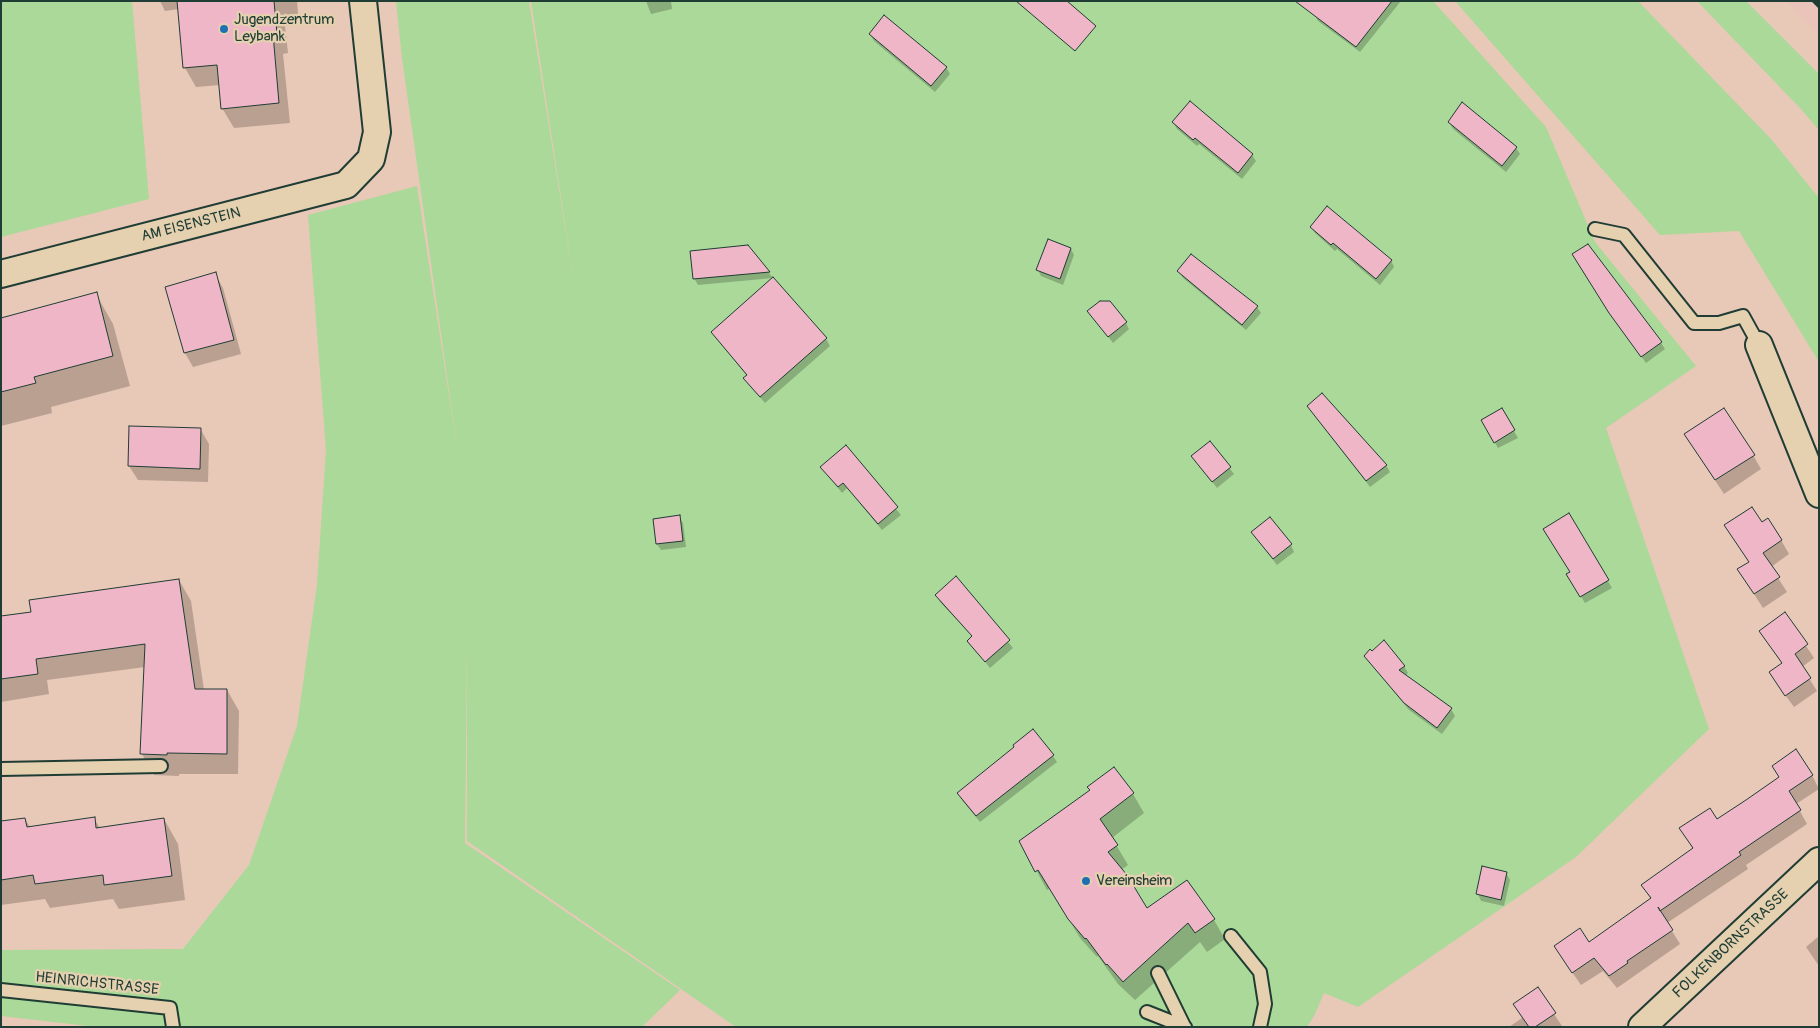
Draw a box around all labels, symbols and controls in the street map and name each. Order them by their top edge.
place label: Jugendzentrum Leybank [234,11,334,46]
marker: Jugendzentrum Leybank [218,23,230,35]
street label: AM EISENSTEIN [139,204,243,246]
place label: Vereinsheim [1096,872,1172,890]
marker: Vereinsheim [1080,875,1092,887]
street label: FOLKENBORNSTRASSE [1669,886,1793,1002]
street label: HEINRICHSTRASSE [34,969,160,999]

